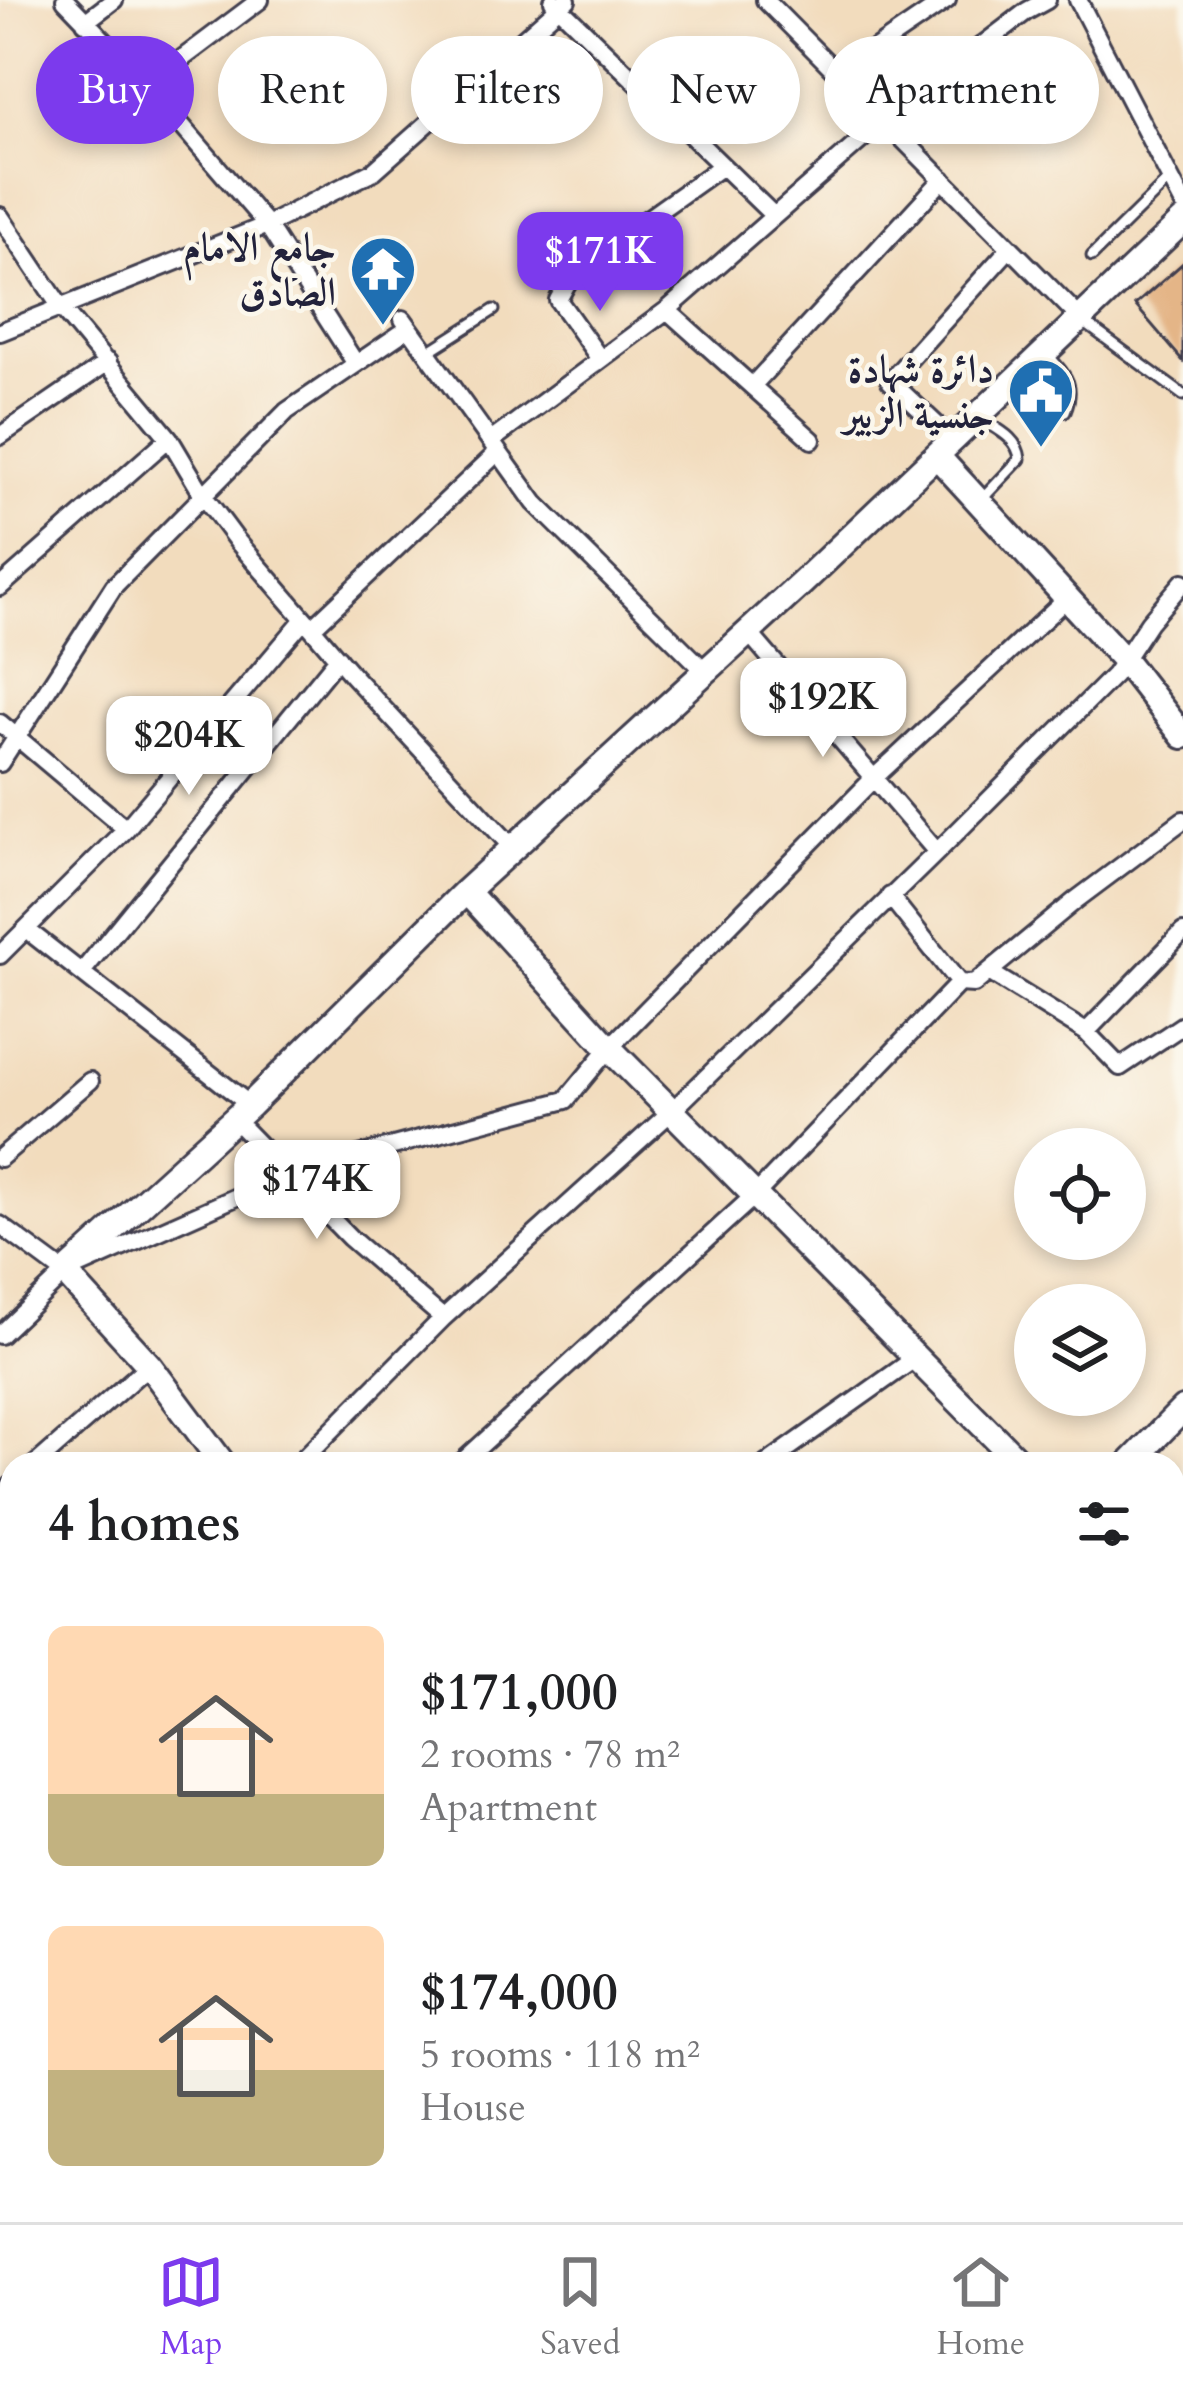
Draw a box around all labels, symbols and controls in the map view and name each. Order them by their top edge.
chip: Buy [36,36,194,144]
chip: Rent [218,36,387,144]
chip: Filters [411,36,603,144]
chip: New [627,36,800,144]
chip: Apartment [824,36,1099,144]
pin: $171K [516,212,684,314]
place label: جامع الامام الصادق [183,221,336,319]
text: $171K [544,224,656,277]
temple icon: جامع الامام الصادق [348,234,418,328]
place label: دائرة شهادة جنسية الزبير [840,343,994,441]
public building icon: دائرة شهادة جنسية الزبير [1006,356,1076,450]
pin: $192K [739,658,907,760]
text: $192K [767,670,879,723]
pin: $204K [105,696,273,798]
text: $204K [133,708,245,761]
map controls [1014,1128,1146,1416]
button: locate [1014,1128,1146,1260]
pin: $174K [233,1140,401,1242]
text: $174K [261,1152,373,1205]
button: layers [1014,1284,1146,1416]
text: 4 homes [48,1489,240,1559]
icon: filters [1071,1491,1137,1557]
text: $171,000 [420,1658,618,1728]
icon: home [144,1674,288,1818]
text: 2 rooms · 78 m² [420,1728,680,1781]
text: Apartment [420,1781,597,1834]
text: $174,000 [420,1958,618,2028]
icon: home [144,1974,288,2118]
text: 5 rooms · 118 m² [420,2028,700,2081]
text: House [420,2081,526,2134]
tab: Map [158,2249,224,2366]
tab: Saved [540,2249,620,2366]
tab: Home [937,2249,1025,2366]

